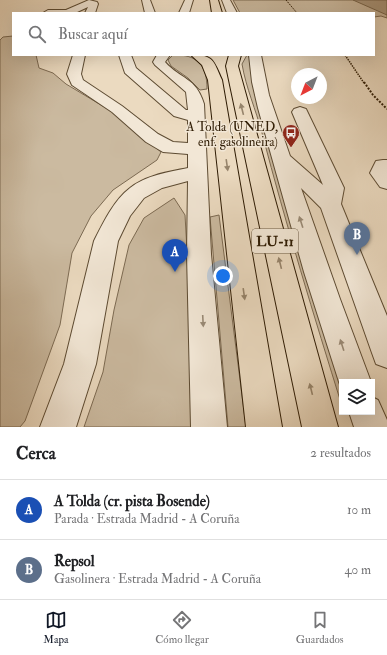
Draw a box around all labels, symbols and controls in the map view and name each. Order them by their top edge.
search box [12,12,375,56]
icon: search [26,23,48,45]
text: Buscar aquí [58,25,127,44]
north arrow [291,68,327,104]
one-way arrow [239,103,245,116]
place label: A Tolda (UNED, enf. gasolineira) [185,119,278,150]
bus stop icon: A Tolda (UNED, enf. gasolineira) [281,123,301,148]
one-way arrow [224,159,230,172]
one-way arrow [298,215,304,227]
pin: B [344,222,370,255]
road number: LU-11 [252,229,298,253]
pin: A [162,239,188,272]
one-way arrow [277,257,283,269]
your location [213,266,233,286]
one-way arrow [241,288,247,300]
one-way arrow [200,315,207,327]
one-way arrow [339,339,345,351]
map controls [339,379,375,415]
button: layers [339,379,375,415]
one-way arrow [308,383,314,395]
text: Cerca [16,443,56,464]
text: 2 resultados [310,445,371,461]
text: A Tolda (cr. pista Bosende) [54,492,210,511]
text: A [25,502,33,518]
text: 10 m [347,502,371,518]
text: Parada · Estrada Madrid - A Coruña [54,511,240,527]
text: Repsol [54,552,95,571]
text: B [25,562,33,578]
text: 40 m [345,562,371,578]
text: Gasolinera · Estrada Madrid - A Coruña [54,571,261,587]
tab: Mapa [43,609,69,646]
tab: Cómo llegar [155,609,209,646]
tab: Guardados [296,609,344,646]

